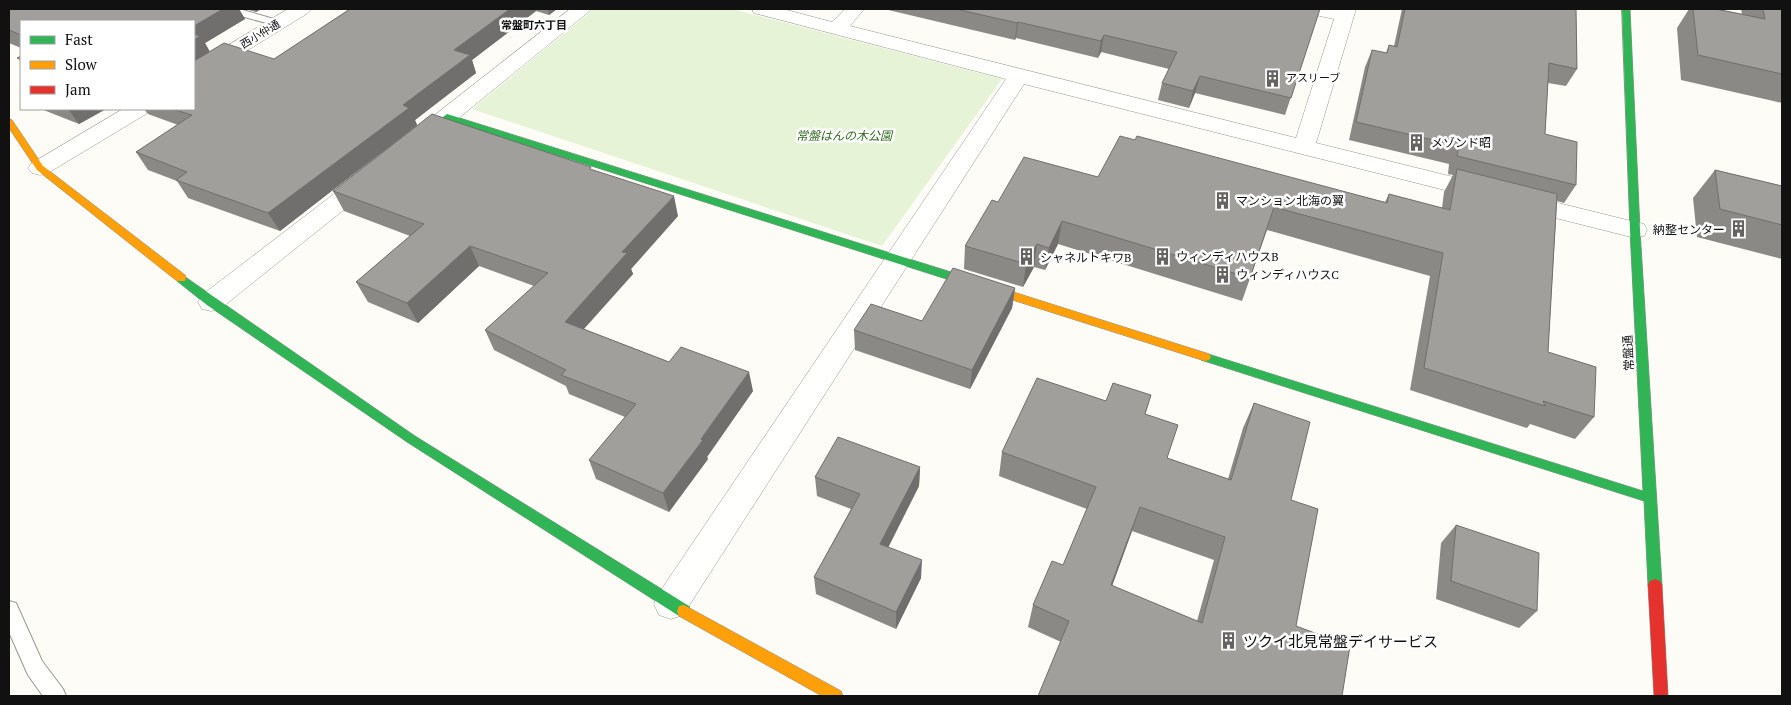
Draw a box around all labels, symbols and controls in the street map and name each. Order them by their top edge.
street label: 西小仲通 [238,17,282,51]
district label: 常盤町六丁目 [501,18,567,32]
legend [20,20,195,110]
text: Fast [65,29,93,49]
text: Slow [65,54,98,74]
building icon: アスリーブ [1262,68,1282,88]
place label: アスリーブ [1286,71,1340,85]
text: Jam [65,79,91,99]
park label: 常盤はんの木公園 [796,128,894,143]
building icon: メゾンド昭 [1407,132,1427,152]
place label: メゾンド昭 [1431,135,1491,150]
building icon: マンション北海の翼 [1212,190,1232,210]
place label: マンション北海の翼 [1236,193,1344,208]
building icon: 納整センター [1729,219,1749,239]
place label: 納整センター [1653,222,1725,237]
building icon: ウィンディハウスB [1152,246,1172,266]
building icon: シャネルトキワB [1016,247,1036,267]
place label: ウィンディハウスB [1176,249,1279,264]
place label: シャネルトキワB [1040,250,1131,265]
building icon: ウィンディハウスC [1212,264,1232,284]
place label: ウィンディハウスC [1236,267,1339,282]
street label: 常盤通 [1620,335,1636,371]
building icon: ツクイ北見常盤デイサービス [1219,631,1239,651]
place label: ツクイ北見常盤デイサービス [1243,631,1438,651]

